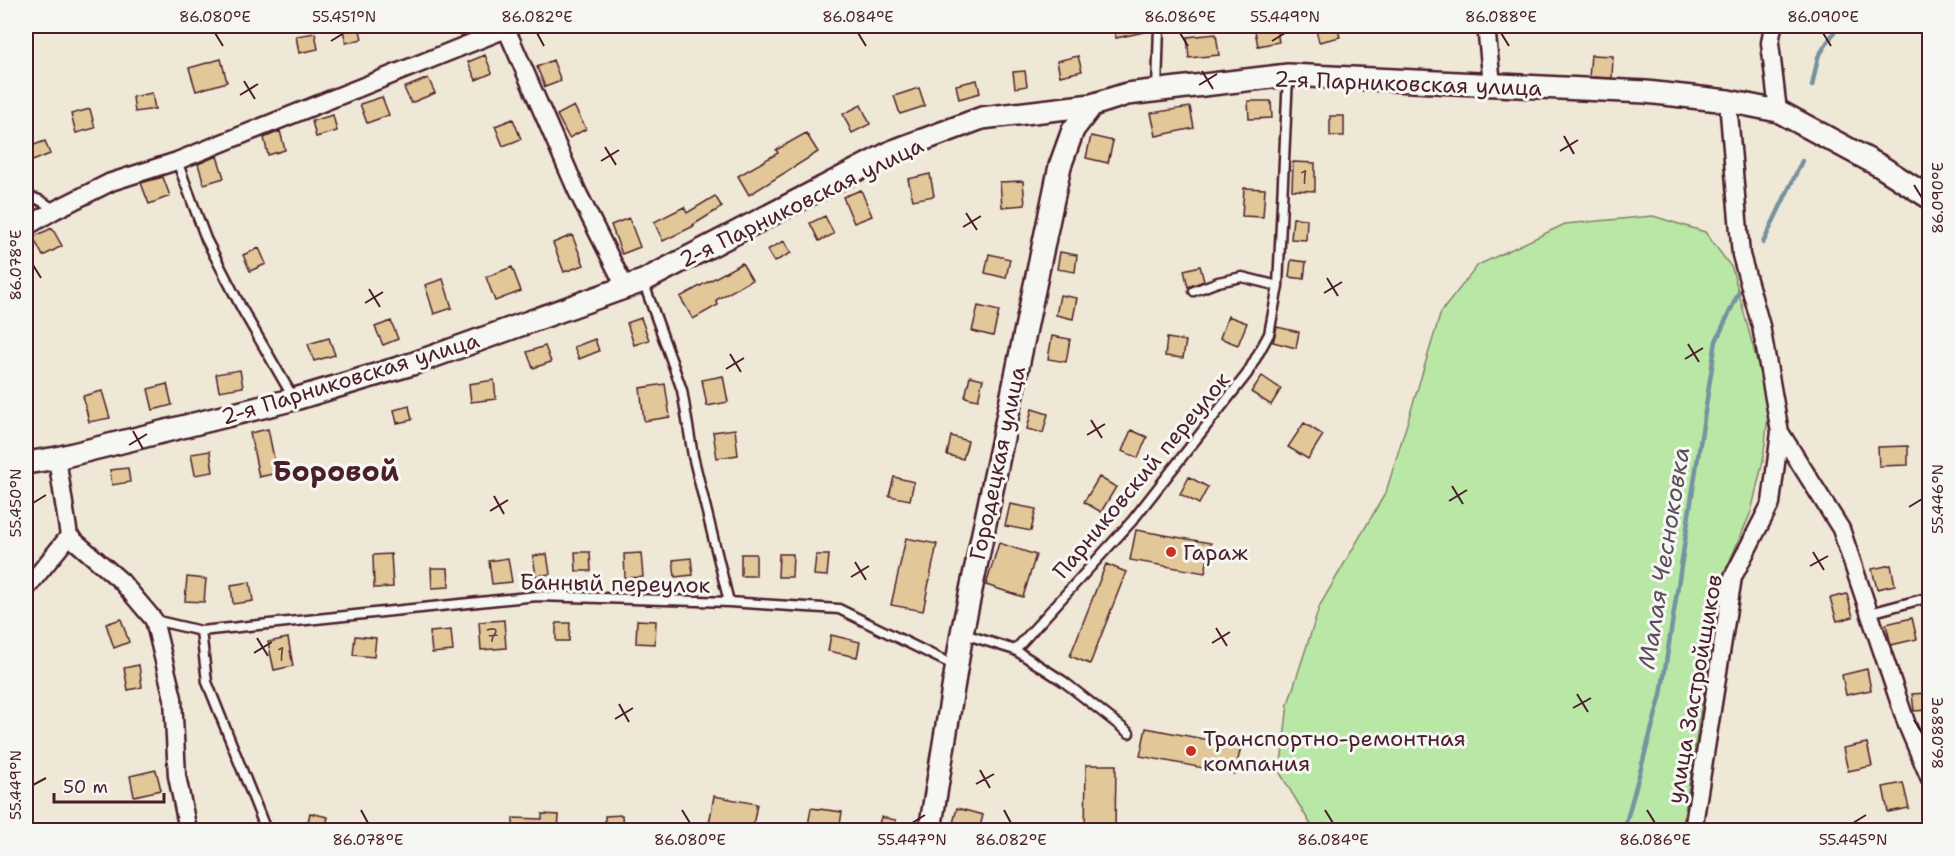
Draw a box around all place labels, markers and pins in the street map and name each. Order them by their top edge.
place label: Гараж [1183,538,1249,567]
marker: Гараж [1164,545,1178,559]
place label: Транспортно-ремонтная компания [1203,724,1466,778]
marker: Транспортно-ремонтная компания [1184,744,1198,758]

